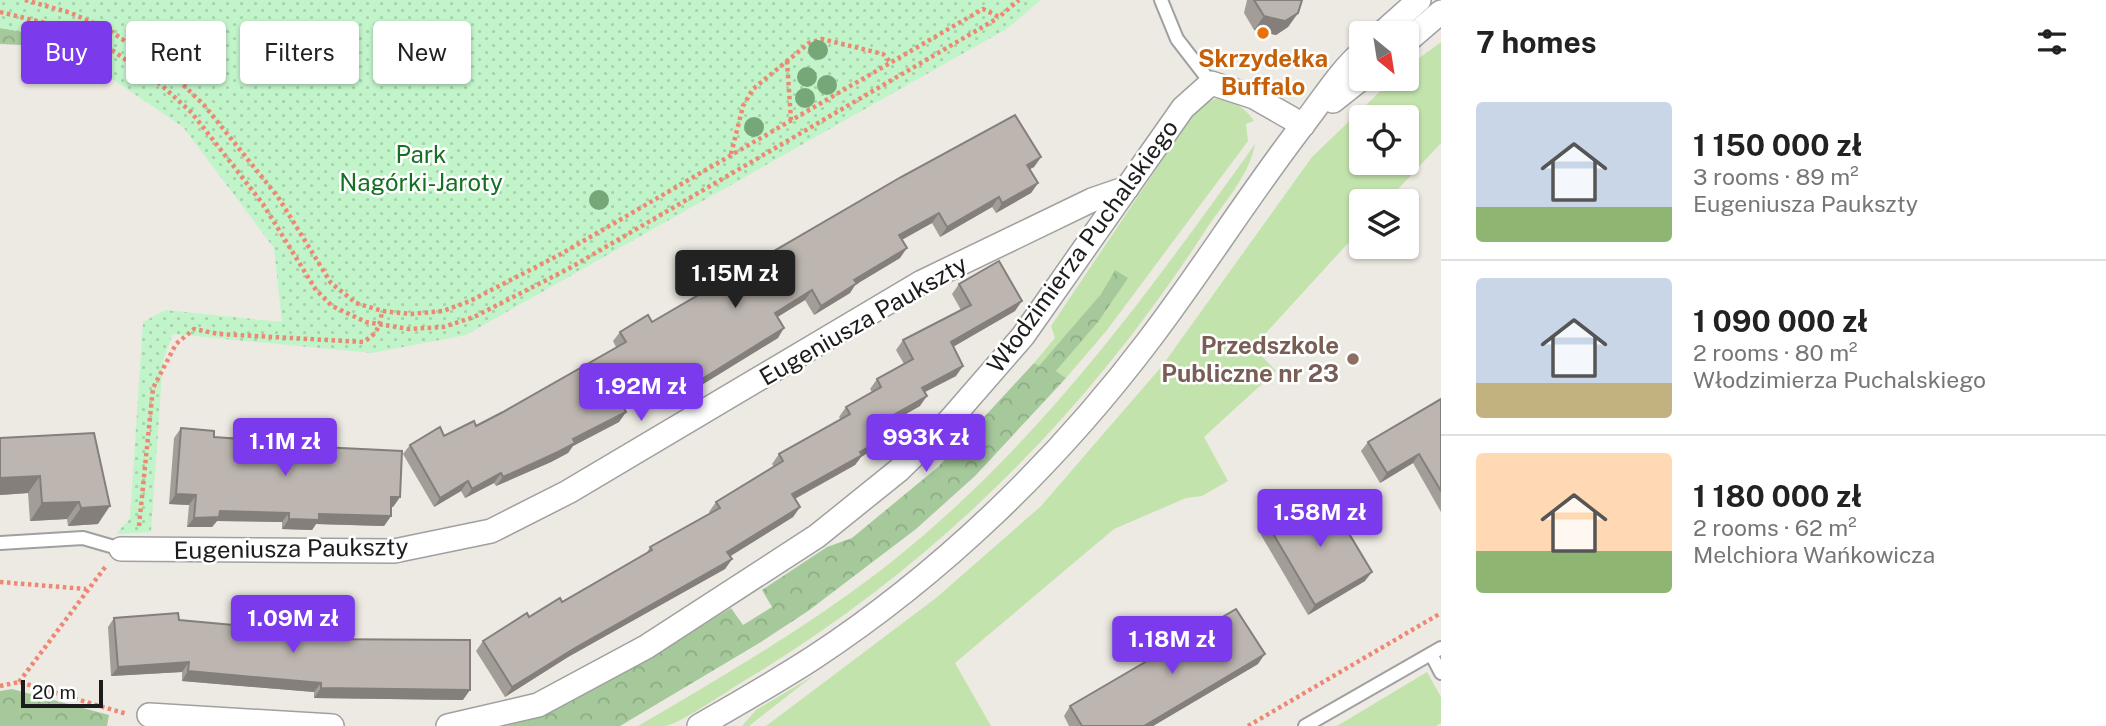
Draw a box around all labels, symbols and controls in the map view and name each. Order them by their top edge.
chip: Buy [21,21,112,84]
chip: Rent [126,21,226,84]
chip: Filters [240,21,359,84]
chip: New [373,21,471,84]
north arrow [1349,21,1419,91]
map controls [1349,21,1419,259]
icon: filters [2033,23,2071,61]
text: 7 homes [1476,24,1597,60]
marker: Skrzydełka Buffalo [1255,25,1271,41]
place label: Skrzydełka Buffalo [1198,44,1328,100]
button: locate [1349,105,1419,175]
street label: Włodzimierza Puchalskiego [981,114,1183,378]
text: 1 150 000 zł [1693,127,1862,163]
icon: home [1532,130,1616,214]
park label: Park Nagórki-Jaroty [339,140,503,196]
text: 3 rooms · 89 m² [1693,163,1859,190]
button: layers [1349,189,1419,259]
text: Eugeniusza Paukszty [1693,190,1918,217]
street label: Eugeniusza Paukszty [754,249,972,391]
pin: 1.15M zł [663,250,807,310]
text: 1.15M zł [691,259,779,286]
text: 1 090 000 zł [1693,303,1868,339]
icon: home [1532,306,1616,390]
place label: Przedszkole Publiczne nr 23 [1161,331,1339,387]
text: 2 rooms · 80 m² [1693,339,1858,366]
marker: Przedszkole Publiczne nr 23 [1345,351,1361,367]
pin: 1.92M zł [569,364,713,423]
text: Włodzimierza Puchalskiego [1693,366,1986,393]
text: 1.92M zł [595,372,687,399]
pin: 993K zł [861,414,991,474]
pin: 1.1M zł [220,419,350,478]
text: 993K zł [882,423,970,450]
text: 1.1M zł [249,427,321,454]
text: 1 180 000 zł [1693,478,1862,514]
icon: home [1532,481,1616,565]
pin: 1.58M zł [1248,490,1392,549]
text: 1.58M zł [1273,498,1367,525]
text: 2 rooms · 62 m² [1693,514,1857,541]
street label: Eugeniusza Paukszty [173,532,409,564]
text: Melchiora Wańkowicza [1693,541,1935,568]
pin: 1.09M zł [221,596,365,655]
text: 1.09M zł [247,604,339,631]
pin: 1.18M zł [1100,616,1244,676]
text: 1.18M zł [1128,625,1216,652]
scale bar [21,677,103,709]
text: 20 m [32,681,76,703]

